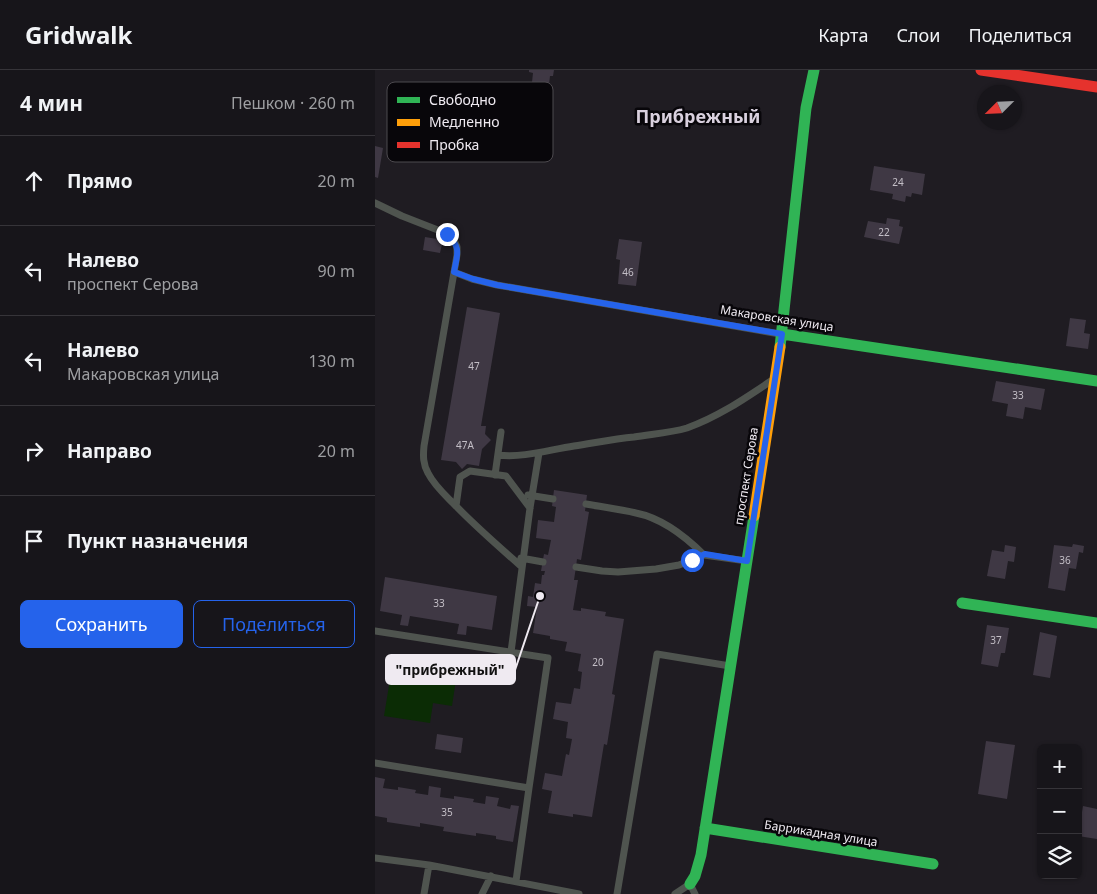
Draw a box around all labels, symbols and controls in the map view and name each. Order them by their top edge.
text: Gridwalk [25,18,132,51]
text: Карта [818,23,868,47]
text: Слои [896,23,940,47]
text: Поделиться [968,23,1072,47]
legend [387,82,553,162]
north arrow [977,85,1022,130]
text: 4 мин [20,89,83,117]
text: Свободно [429,90,496,109]
text: Пешком · 260 m [231,92,355,114]
district label: Прибрежный [636,104,761,128]
text: Медленно [429,112,500,131]
text: Пробка [429,135,479,154]
icon: ahead [20,167,48,195]
text: Прямо [67,168,133,194]
text: 20 m [318,170,355,192]
house number: 24 [892,175,904,189]
route end [436,223,459,246]
house number: 22 [878,225,890,239]
text: Налево [67,247,139,273]
icon: left [20,257,48,285]
text: 90 m [318,260,355,282]
house number: 46 [622,265,634,279]
text: проспект Серова [67,273,199,295]
street label: Макаровская улица [719,301,835,335]
text: Налево [67,337,139,363]
icon: left [20,347,48,375]
text: 130 m [308,350,355,372]
house number: 47 [468,359,480,373]
text: Макаровская улица [67,363,219,385]
house number: 33 [1012,388,1024,402]
street label: проспект Серова [730,426,762,526]
icon: right [20,437,48,465]
text: Направо [67,438,152,464]
house number: 47А [456,438,475,452]
text: 20 m [318,440,355,462]
icon: arrive [20,527,48,555]
text: Пункт назначения [67,528,248,554]
route start [681,549,704,572]
house number: 36 [1059,553,1071,567]
house number: 33 [433,596,445,610]
button: Сохранить [20,600,183,648]
button: Поделиться [193,600,355,648]
house number: 37 [990,633,1002,647]
callout: "прибрежный" [386,655,515,684]
house number: 20 [592,655,604,669]
text: "прибрежный" [395,660,505,679]
map controls [1037,744,1082,879]
button: + [1037,744,1082,789]
button: − [1037,789,1082,834]
house number: 35 [441,805,453,819]
street label: Баррикадная улица [763,816,879,850]
button: layers [1037,834,1082,879]

